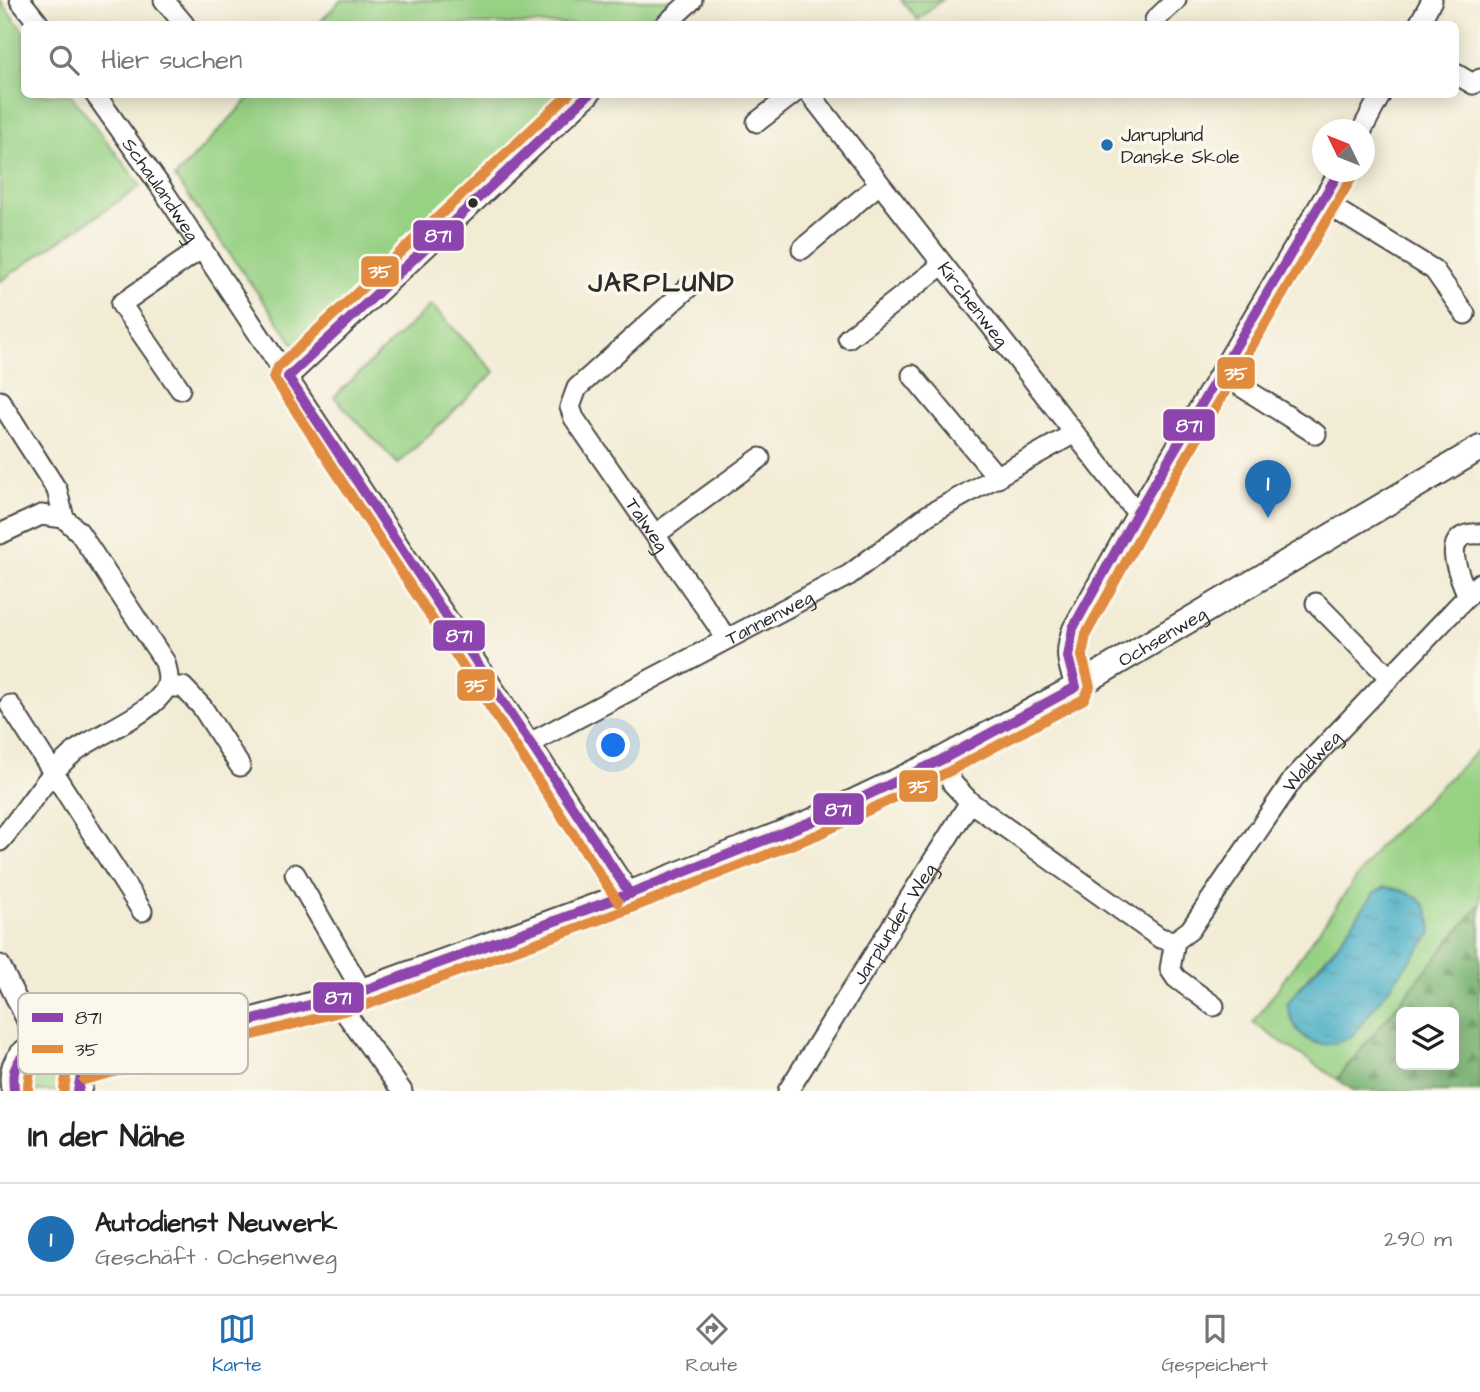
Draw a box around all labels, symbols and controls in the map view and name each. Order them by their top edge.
search box [21,21,1459,98]
icon: search [45,41,83,79]
text: Hier suchen [101,42,242,78]
north arrow [1312,119,1375,182]
place label: Jaruplund Danske Skole [1121,122,1239,171]
street label: Schaulandweg [115,133,205,248]
marker: Jaruplund Danske Skole [1099,137,1115,153]
unlabelled marker [466,196,480,210]
line badge: 871 [412,219,465,252]
text: 871 [425,223,452,250]
line badge: 35 [360,255,400,288]
street label: Kirchenweg [931,256,1014,354]
text: 35 [367,259,392,286]
district label: JARPLUND [587,265,736,301]
line badge: 35 [1216,356,1256,390]
text: 35 [1223,361,1248,388]
line badge: 871 [1162,408,1216,442]
text: 871 [1176,413,1203,440]
pin: 1 [1245,460,1291,518]
street label: Talweg [618,493,675,558]
street label: Tannenweg [721,584,819,653]
street label: Ochsenweg [1113,601,1213,674]
line badge: 871 [432,619,486,652]
text: 871 [446,623,473,650]
line badge: 35 [456,668,496,702]
text: 35 [463,673,488,700]
street label: Waldweg [1276,725,1349,798]
your location [596,728,630,762]
line badge: 35 [898,769,939,803]
text: 35 [906,774,931,801]
line badge: 871 [812,792,865,826]
text: 871 [825,797,852,824]
street label: Jarplunder Weg [846,858,944,990]
line badge: 871 [312,981,365,1014]
text: 871 [325,985,352,1012]
legend [18,993,248,1074]
text: 871 [75,1005,102,1032]
map controls [1396,1007,1459,1070]
button: layers [1396,1007,1459,1070]
text: 35 [75,1037,99,1064]
text: In der Nähe [28,1116,185,1158]
text: Autodienst Neuwerk [95,1205,337,1241]
text: 1 [50,1223,52,1255]
text: 290 m [1384,1223,1452,1255]
text: Geschäft · Ochsenweg [95,1241,337,1273]
tab: Karte [212,1310,262,1379]
tab: Route [686,1310,737,1379]
tab: Gespeichert [1161,1310,1268,1379]

